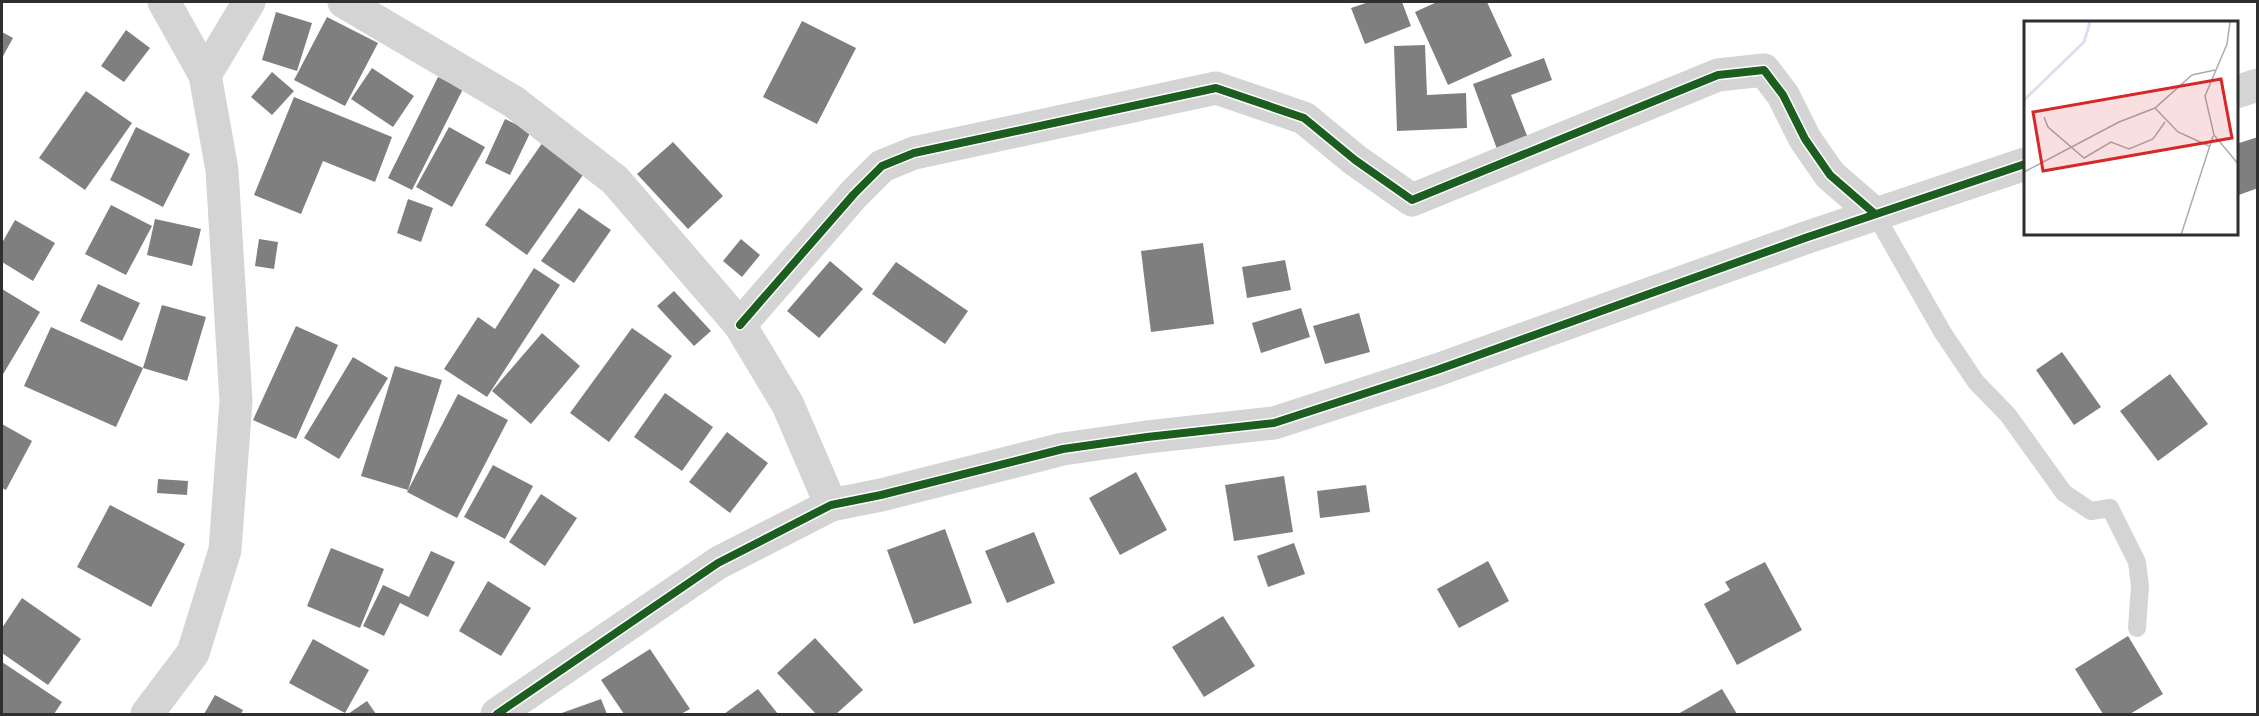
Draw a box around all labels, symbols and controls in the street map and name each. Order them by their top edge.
inset map [2024,21,2238,236]

